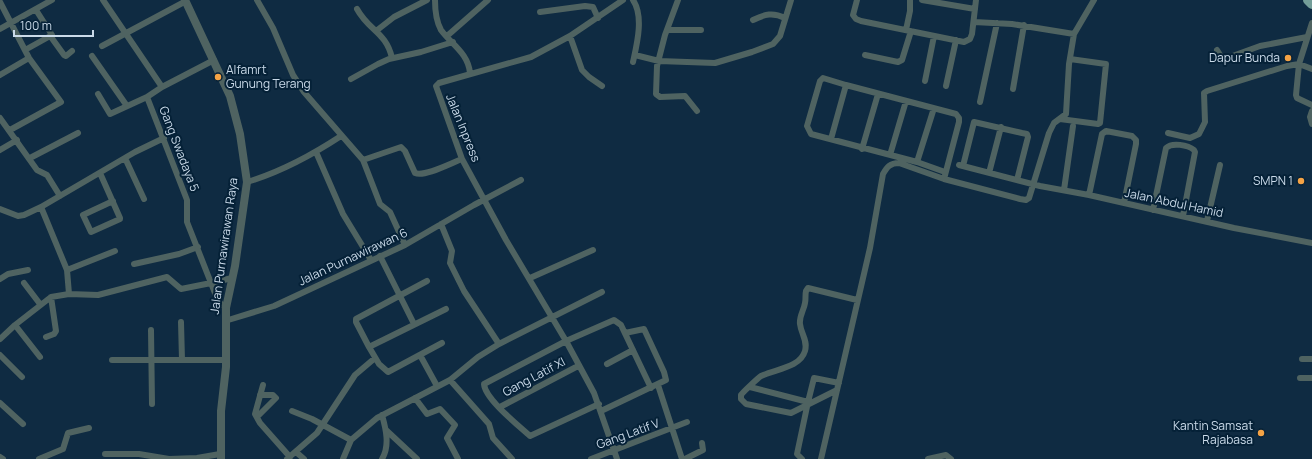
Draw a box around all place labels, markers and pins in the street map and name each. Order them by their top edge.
place label: Dapur Bunda [1209,49,1280,66]
marker: Dapur Bunda [1283,53,1293,63]
place label: Alfamrt Gunung Terang [226,61,311,92]
marker: Alfamrt Gunung Terang [213,72,223,82]
place label: SMPN 1 [1253,172,1293,189]
marker: SMPN 1 [1296,176,1306,186]
place label: Kantin Samsat Rajabasa [1173,417,1253,448]
marker: Kantin Samsat Rajabasa [1256,428,1266,438]

